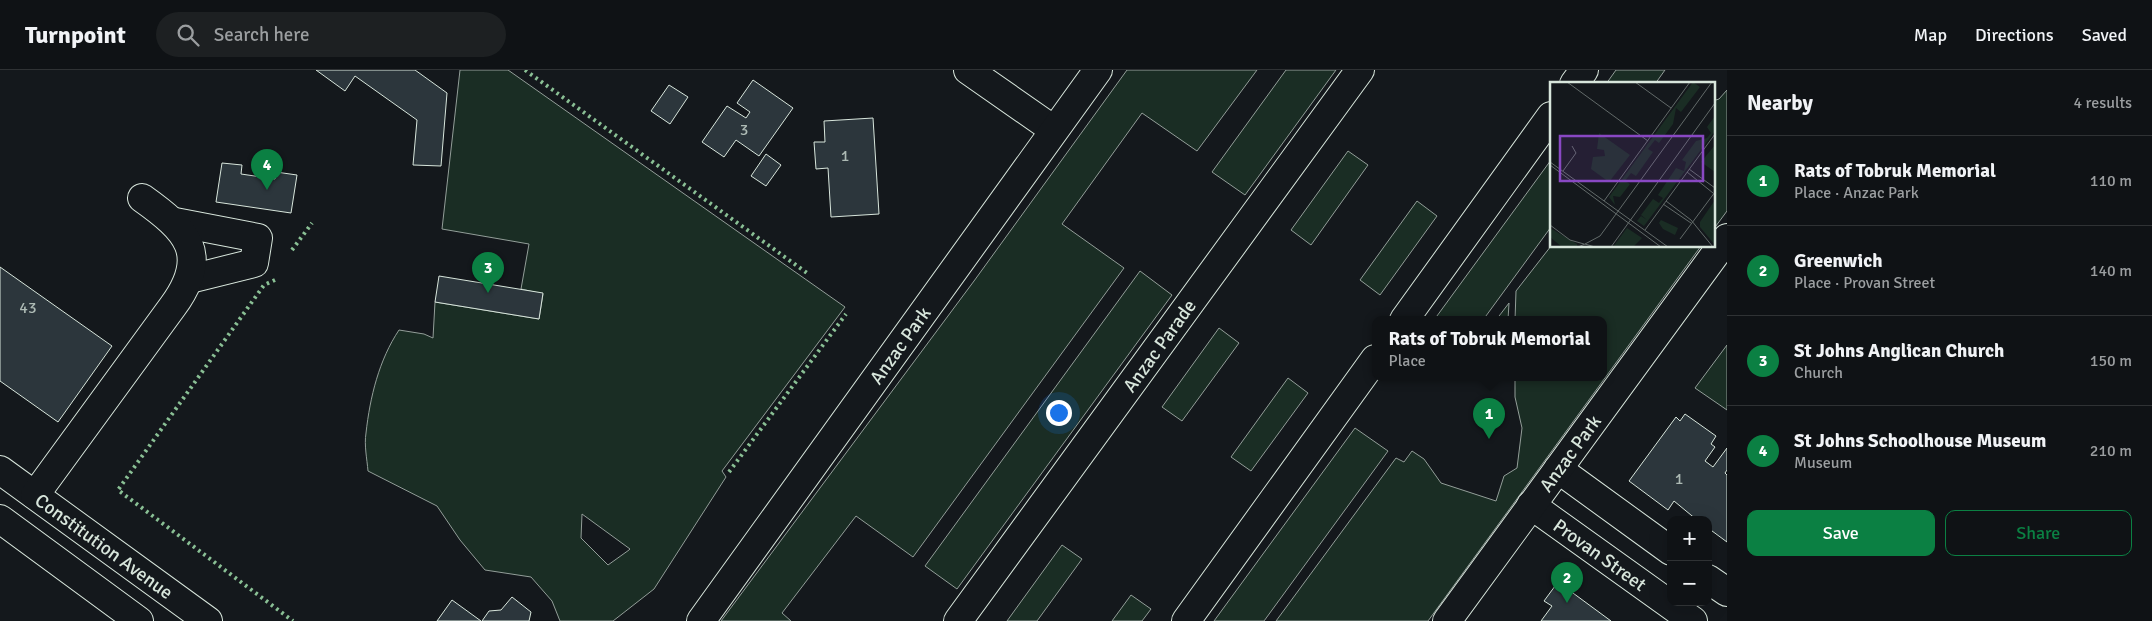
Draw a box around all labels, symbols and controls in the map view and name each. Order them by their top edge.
search box [156,12,506,57]
text: Turnpoint [25,20,126,50]
icon: search [174,21,202,49]
text: Search here [214,23,309,47]
text: Map [1914,24,1947,46]
text: Directions [1975,24,2054,46]
text: Saved [2082,24,2127,46]
inset map [1550,82,1714,248]
text: Nearby [1747,90,1813,116]
text: 4 results [2073,93,2132,113]
house number: 3 [740,120,748,140]
house number: 1 [841,146,849,166]
pin: 4 [251,149,283,190]
text: Rats of Tobruk Memorial [1794,159,1996,183]
text: 1 [1759,171,1767,191]
text: 110 m [2090,171,2132,191]
text: Place · Anzac Park [1794,183,1919,203]
text: Greenwich [1794,249,1883,273]
pin: 3 [472,252,504,293]
text: 2 [1759,261,1767,281]
text: 140 m [2090,261,2132,281]
text: Place · Provan Street [1794,273,1935,293]
street label: Anzac Parade [1118,295,1202,397]
house number: 43 [19,298,37,318]
street label: Anzac Park [865,302,937,389]
popup [1372,316,1607,381]
text: Rats of Tobruk Memorial [1389,327,1590,351]
text: St Johns Anglican Church [1794,339,2004,363]
text: Place [1389,351,1426,371]
text: 3 [1759,351,1767,371]
text: 150 m [2090,351,2132,371]
text: Church [1794,363,1843,383]
pin: 1 [1473,398,1505,439]
your location [1046,400,1072,426]
street label: Anzac Park [1534,410,1607,497]
text: St Johns Schoolhouse Museum [1794,429,2046,453]
text: 4 [1759,441,1767,461]
text: 210 m [2090,441,2132,461]
text: Museum [1794,453,1852,473]
house number: 1 [1675,469,1683,489]
street label: Constitution Avenue [30,488,178,605]
button: Save [1747,510,1935,556]
button: Share [1945,510,2132,556]
street label: Provan Street [1548,514,1651,597]
map controls [1667,516,1712,606]
button: + [1667,516,1712,561]
button: − [1667,561,1712,606]
pin: 2 [1551,562,1583,603]

